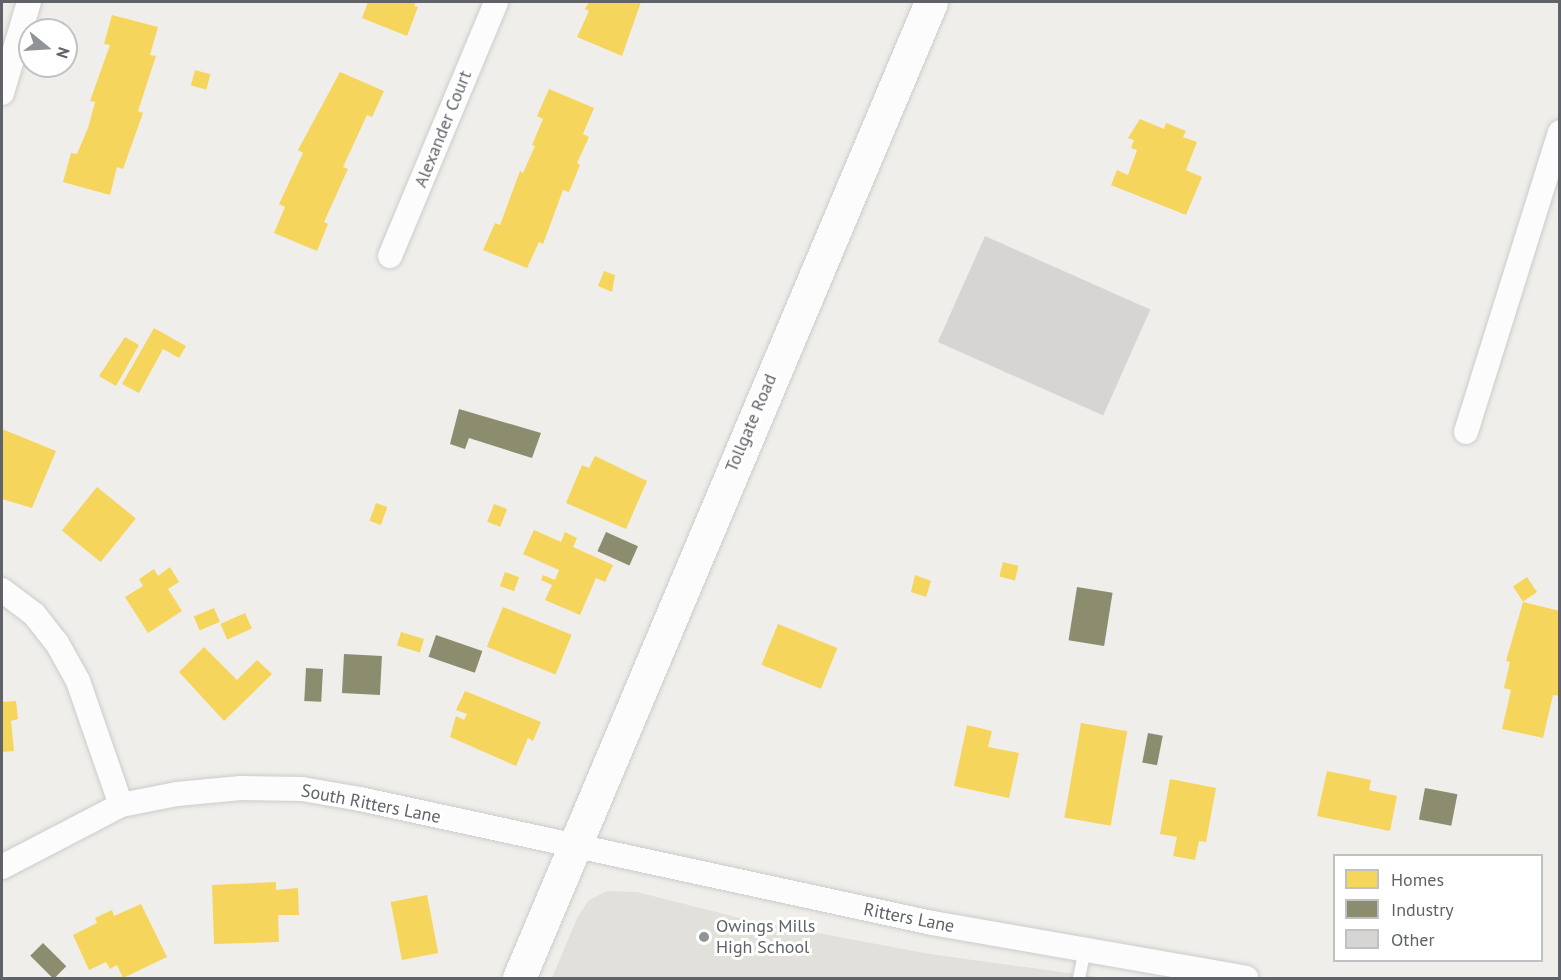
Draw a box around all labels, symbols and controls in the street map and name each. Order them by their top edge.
north arrow [18,18,78,78]
text: N [52,45,74,61]
street label: Alexander Court [410,67,476,191]
street label: Tollgate Road [721,371,781,475]
street label: South Ritters Lane [299,780,443,828]
legend [1333,854,1543,962]
text: Homes [1391,868,1444,891]
text: Industry [1391,898,1454,921]
street label: Ritters Lane [862,899,956,937]
place label: Owings Mills High School [716,916,815,958]
text: Other [1391,928,1435,951]
marker: Owings Mills High School [697,930,711,944]

